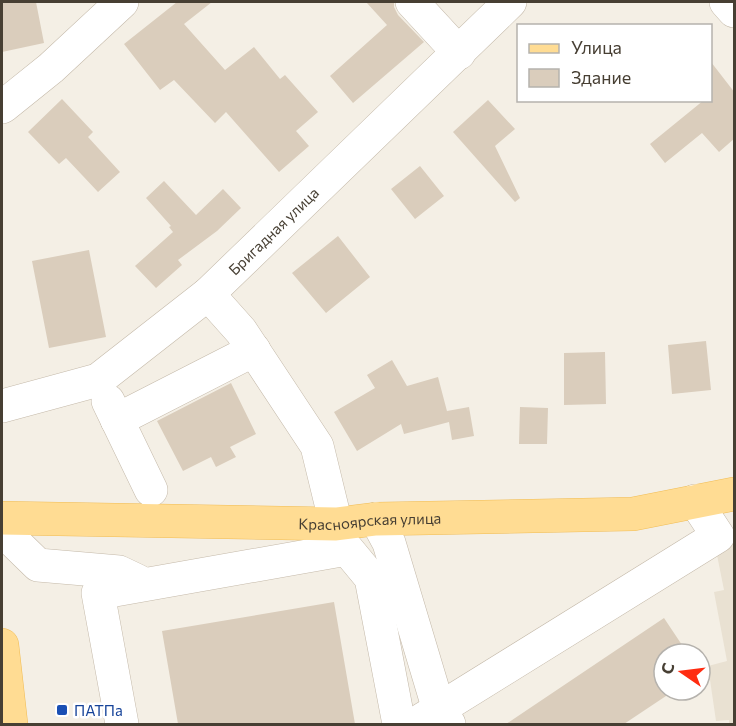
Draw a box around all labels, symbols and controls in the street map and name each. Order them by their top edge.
legend [517,24,712,102]
text: Улица [571,36,622,58]
text: Здание [571,66,631,88]
street label: Бригадная улица [225,183,322,278]
street label: Красноярская улица [298,509,441,533]
north arrow [652,642,712,702]
text: С [656,661,678,676]
place label: ПАТПа [74,701,123,719]
marker: ПАТПа [55,703,69,717]

